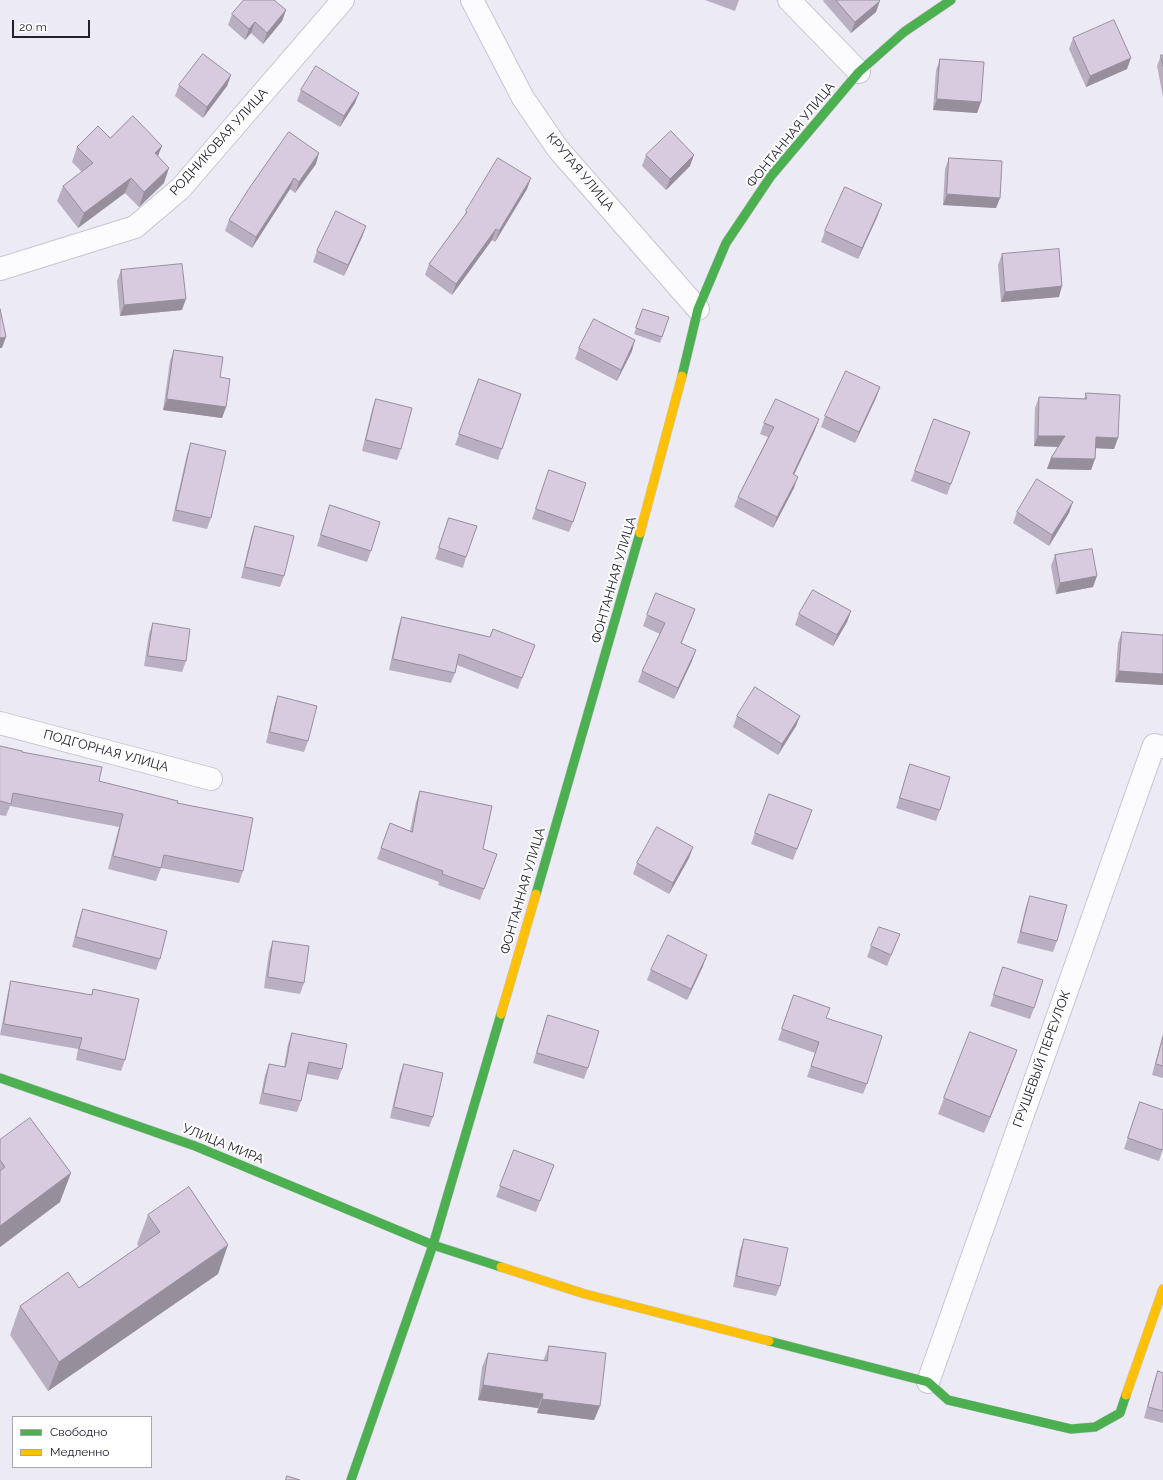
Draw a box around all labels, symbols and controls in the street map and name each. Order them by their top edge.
scale bar [14,12,92,38]
text: 20 m [19,20,47,34]
street label: ФОНТАННАЯ УЛИЦА [744,79,838,191]
street label: РОДНИКОВАЯ УЛИЦА [167,85,271,199]
street label: КРУТАЯ УЛИЦА [543,130,617,214]
street label: ФОНТАННАЯ УЛИЦА [588,515,640,645]
street label: ПОДГОРНАЯ УЛИЦА [42,727,170,775]
street label: ФОНТАННАЯ УЛИЦА [497,826,549,956]
street label: ГРУШЕВЫЙ ПЕРЕУЛОК [1010,988,1074,1130]
street label: УЛИЦА МИРА [180,1121,266,1167]
legend [12,1416,152,1468]
text: Свободно [50,1425,107,1439]
text: Медленно [50,1445,109,1459]

